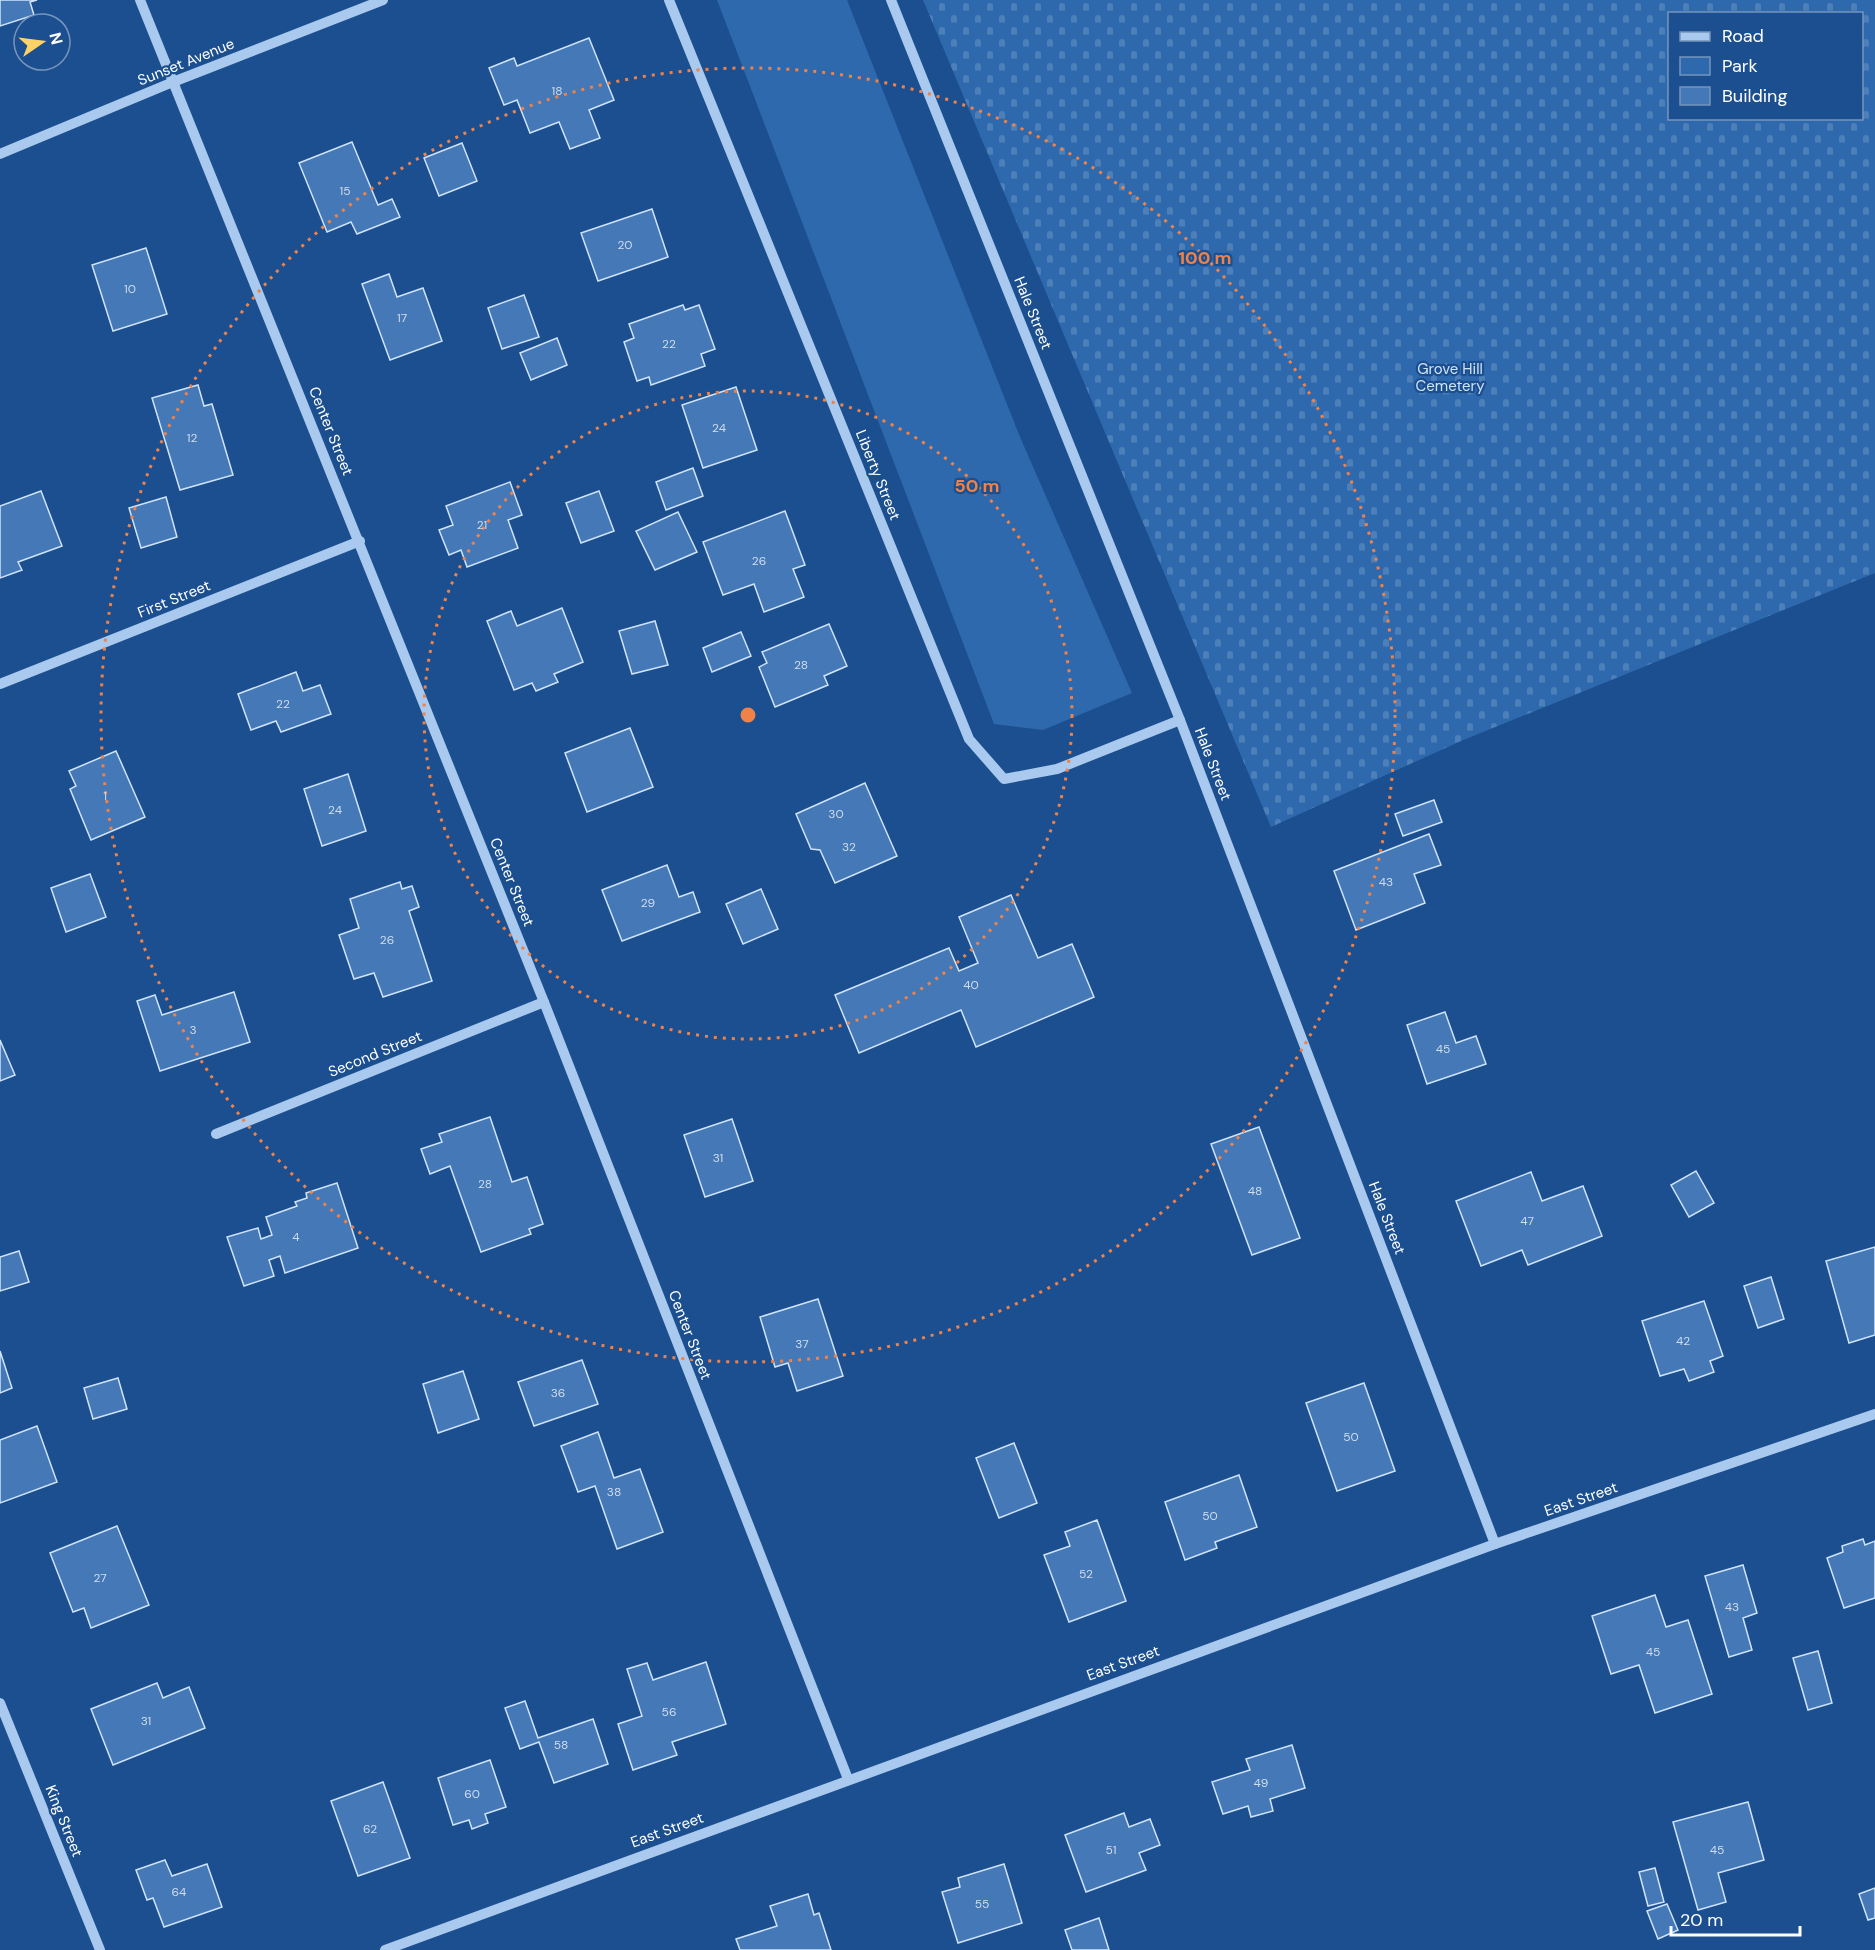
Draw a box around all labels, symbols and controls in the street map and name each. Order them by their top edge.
north arrow [12,12,72,72]
legend [1668,12,1863,120]
text: Road [1722,24,1764,48]
text: N [44,30,68,47]
street label: Sunset Avenue [135,34,237,90]
text: Park [1722,54,1758,78]
house number: 18 [551,83,563,99]
text: Building [1722,84,1787,108]
house number: 15 [339,183,351,199]
house number: 20 [617,237,633,253]
text: 100 m [1178,246,1232,270]
street label: Hale Street [1009,274,1057,352]
house number: 10 [124,281,136,297]
house number: 17 [397,310,407,326]
house number: 22 [662,336,676,352]
park label: Grove Hill Cemetery [1416,359,1485,396]
street label: Center Street [304,384,358,478]
house number: 24 [712,420,726,436]
street label: Liberty Street [851,427,905,523]
house number: 12 [187,430,197,446]
text: 50 m [954,474,1000,498]
house number: 21 [477,517,487,533]
house number: 26 [752,553,766,569]
street label: First Street [135,575,213,623]
house number: 28 [794,657,808,673]
house number: 22 [276,696,290,712]
centre of rings [738,705,758,725]
street label: Hale Street [1190,725,1236,804]
house number: 1 [103,788,107,804]
house number: 24 [328,802,342,818]
house number: 30 [828,806,844,822]
street label: Center Street [485,835,539,929]
house number: 32 [842,839,856,855]
house number: 43 [1379,874,1393,890]
house number: 29 [641,895,655,911]
house number: 26 [380,932,394,948]
house number: 40 [963,977,979,993]
house number: 3 [189,1022,197,1038]
street label: Second Street [325,1026,425,1082]
house number: 45 [1436,1041,1450,1057]
house number: 31 [713,1150,723,1166]
house number: 28 [478,1176,492,1192]
street label: Hale Street [1364,1179,1410,1258]
house number: 48 [1248,1183,1262,1199]
house number: 47 [1520,1213,1534,1229]
house number: 4 [292,1229,300,1245]
street label: Center Street [664,1287,716,1383]
house number: 42 [1676,1333,1690,1349]
house number: 37 [795,1336,809,1352]
house number: 36 [551,1385,565,1401]
house number: 50 [1343,1429,1359,1445]
street label: East Street [1542,1477,1620,1521]
house number: 38 [607,1484,621,1500]
house number: 50 [1202,1508,1218,1524]
house number: 52 [1079,1566,1093,1582]
house number: 27 [93,1570,107,1586]
house number: 43 [1725,1599,1739,1615]
street label: East Street [1084,1641,1162,1685]
house number: 45 [1646,1644,1660,1660]
house number: 56 [662,1704,676,1720]
house number: 31 [141,1713,151,1729]
house number: 58 [554,1737,568,1753]
house number: 49 [1254,1775,1268,1791]
street label: King Street [41,1782,88,1860]
house number: 60 [464,1786,480,1802]
street label: East Street [628,1808,706,1852]
house number: 62 [363,1821,377,1837]
house number: 51 [1105,1842,1117,1858]
house number: 45 [1710,1842,1724,1858]
house number: 64 [172,1884,186,1900]
house number: 55 [975,1896,989,1912]
scale bar [1671,1899,1800,1937]
text: 20 m [1680,1908,1723,1932]

